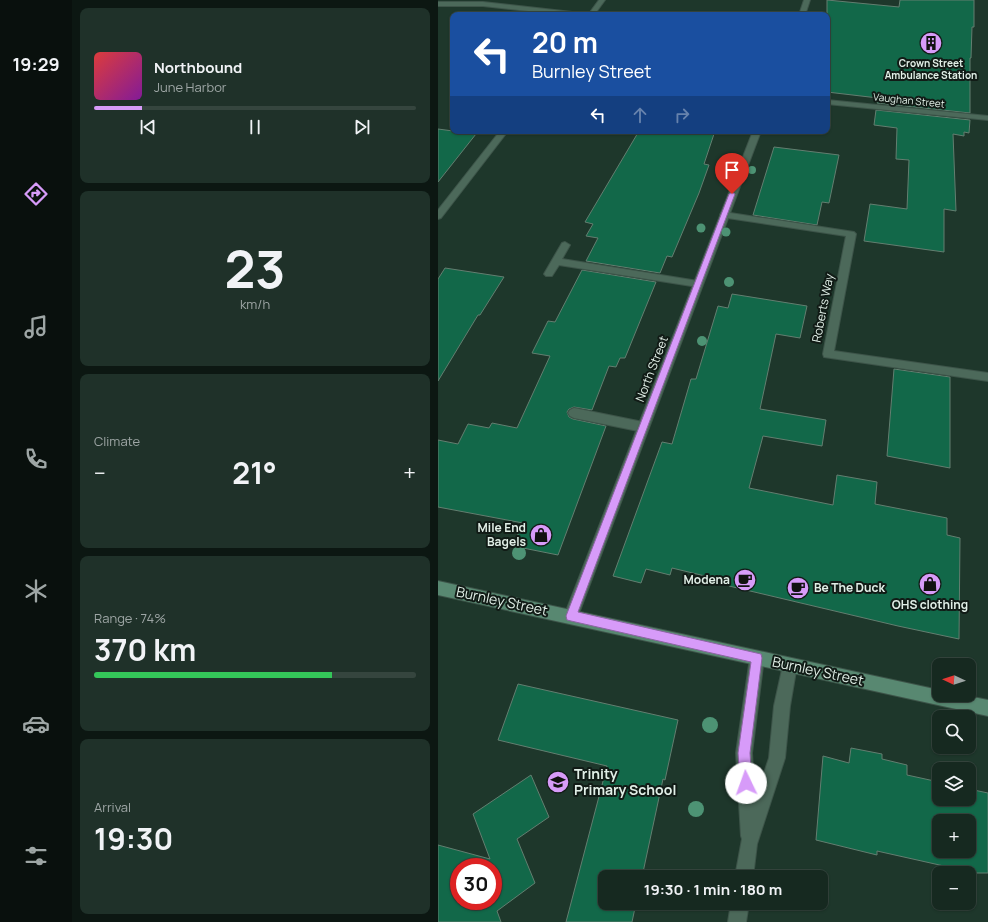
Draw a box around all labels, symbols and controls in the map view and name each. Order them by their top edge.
text: 20 m [532,23,598,61]
icon: left [466,28,518,80]
building icon: Crown Street Ambulance Station [918,30,944,56]
text: 19:29 [12,52,60,76]
place label: Crown Street Ambulance Station [885,56,977,82]
text: Northbound [154,57,242,78]
text: Burnley Street [532,59,651,83]
text: June Harbor [154,78,227,96]
street label: Vaughan Street [873,89,945,111]
icon: left [587,104,609,126]
icon: ahead [629,104,651,126]
icon: right [671,104,693,126]
icon: previous [137,116,159,138]
icon: pause [244,116,266,138]
icon: next [351,116,373,138]
pin [715,153,749,194]
icon: arrive [721,159,743,181]
icon: directions [22,180,50,208]
text: 23 [224,233,286,304]
street label: Roberts Way [807,271,838,344]
text: km/h [240,295,270,313]
icon: music [22,313,50,341]
street label: North Street [631,333,672,404]
text: Climate [94,432,140,450]
icon: phone [22,445,50,473]
text: 21° [232,452,277,493]
text: − [94,458,106,488]
text: + [403,458,416,488]
place label: Mile End Bagels [478,519,526,550]
shop icon: Mile End Bagels [528,522,554,548]
cafe icon: Modena [732,567,758,593]
place label: Modena [683,571,730,588]
shop icon: OHS clothing [917,571,943,597]
cafe icon: Be The Duck [785,575,811,601]
icon: climate [22,577,50,605]
place label: Be The Duck [814,579,885,596]
street label: Burnley Street [455,582,550,620]
place label: OHS clothing [892,596,968,613]
text: Range · 74% [94,609,166,627]
text: 370 km [94,629,196,670]
street label: Burnley Street [771,652,866,690]
north arrow [932,658,976,702]
map controls [932,658,976,910]
icon: car [22,710,50,738]
button: search [932,710,976,754]
position arrow [725,762,767,804]
button: layers [932,762,976,806]
place label: Trinity Primary School [574,764,676,799]
school or university icon: Trinity Primary School [545,769,571,795]
text: Arrival [94,798,131,816]
button: + [932,814,976,858]
text: 19:30 [94,818,173,859]
icon: filters [22,842,50,870]
speed limit sign: 30 [450,858,502,910]
button: − [932,866,976,910]
text: 19:30 · 1 min · 180 m [644,879,782,900]

